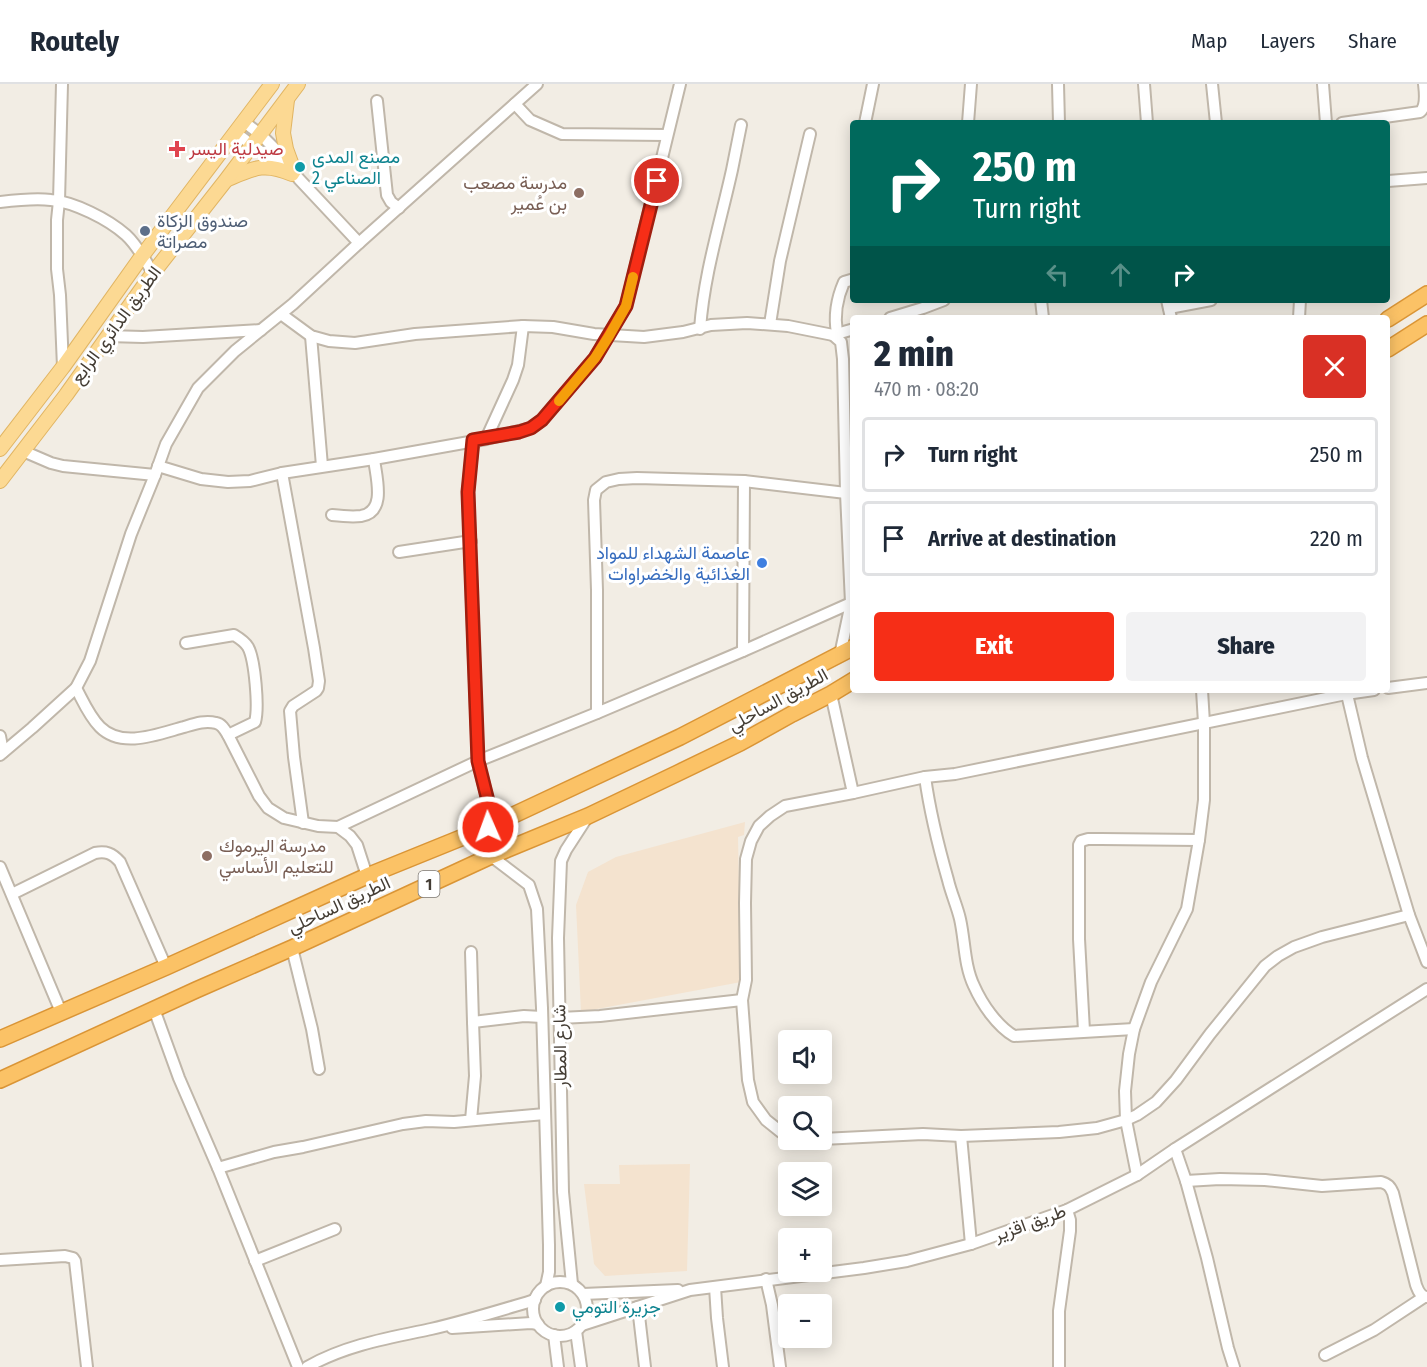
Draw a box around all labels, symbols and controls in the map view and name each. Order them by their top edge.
text: Routely [30,25,119,58]
text: Map [1191,28,1227,54]
text: Layers [1260,28,1315,54]
text: Share [1348,28,1397,54]
place label: صيدلية اليسر [188,138,283,160]
marker: صيدلية اليسر [170,142,184,156]
text: 250 m [973,142,1077,192]
icon: right [874,144,952,222]
place label: مصنع المدى الصناعي 2 [312,146,400,193]
pin [631,155,682,206]
marker: مصنع المدى الصناعي 2 [293,160,307,174]
icon: arrive [640,164,673,197]
place label: مدرسة مصعب بن عُمير [463,172,567,215]
marker: مدرسة مصعب بن عُمير [572,186,586,200]
text: Turn right [973,193,1081,225]
place label: صندوق الزكاة مصراتة [157,210,248,253]
marker: صندوق الزكاة مصراتة [138,224,152,238]
icon: left [1041,258,1074,291]
icon: ahead [1104,258,1137,291]
icon: right [1167,258,1200,291]
street label: الطريق الدائري الرابع [66,262,169,390]
text: 2 min [874,332,954,376]
button: close [1303,335,1366,398]
text: 470 m · 08:20 [874,377,979,401]
icon: right [877,438,910,471]
text: Turn right [928,441,1017,468]
text: 250 m [1310,441,1363,468]
icon: arrive [877,522,910,555]
text: Arrive at destination [928,525,1116,552]
text: 220 m [1310,525,1363,552]
place label: عاصمة الشهداء للمواد الغذائية والخضراوات [596,542,750,585]
marker: عاصمة الشهداء للمواد الغذائية والخضراوات [755,556,769,570]
button: Exit [874,612,1114,681]
button: Share [1126,612,1366,681]
street label: الطريق الساحلي [724,663,834,740]
position arrow [456,795,520,859]
place label: مدرسة اليرموك للتعليم الأساسي [219,835,334,882]
marker: مدرسة اليرموك للتعليم الأساسي [200,849,214,863]
road number: 1 [418,871,440,897]
street label: الطريق الساحلي [284,872,396,942]
street label: شارع المطار [548,1004,573,1089]
map controls [778,1030,832,1348]
button: sound [778,1030,832,1084]
button: search [778,1096,832,1150]
button: layers [778,1162,832,1216]
street label: طريق اقزير [990,1200,1069,1246]
button: + [778,1228,832,1282]
button: − [778,1294,832,1348]
place label: جزيرة التومي [572,1296,661,1322]
marker: جزيرة التومي [553,1300,567,1314]

